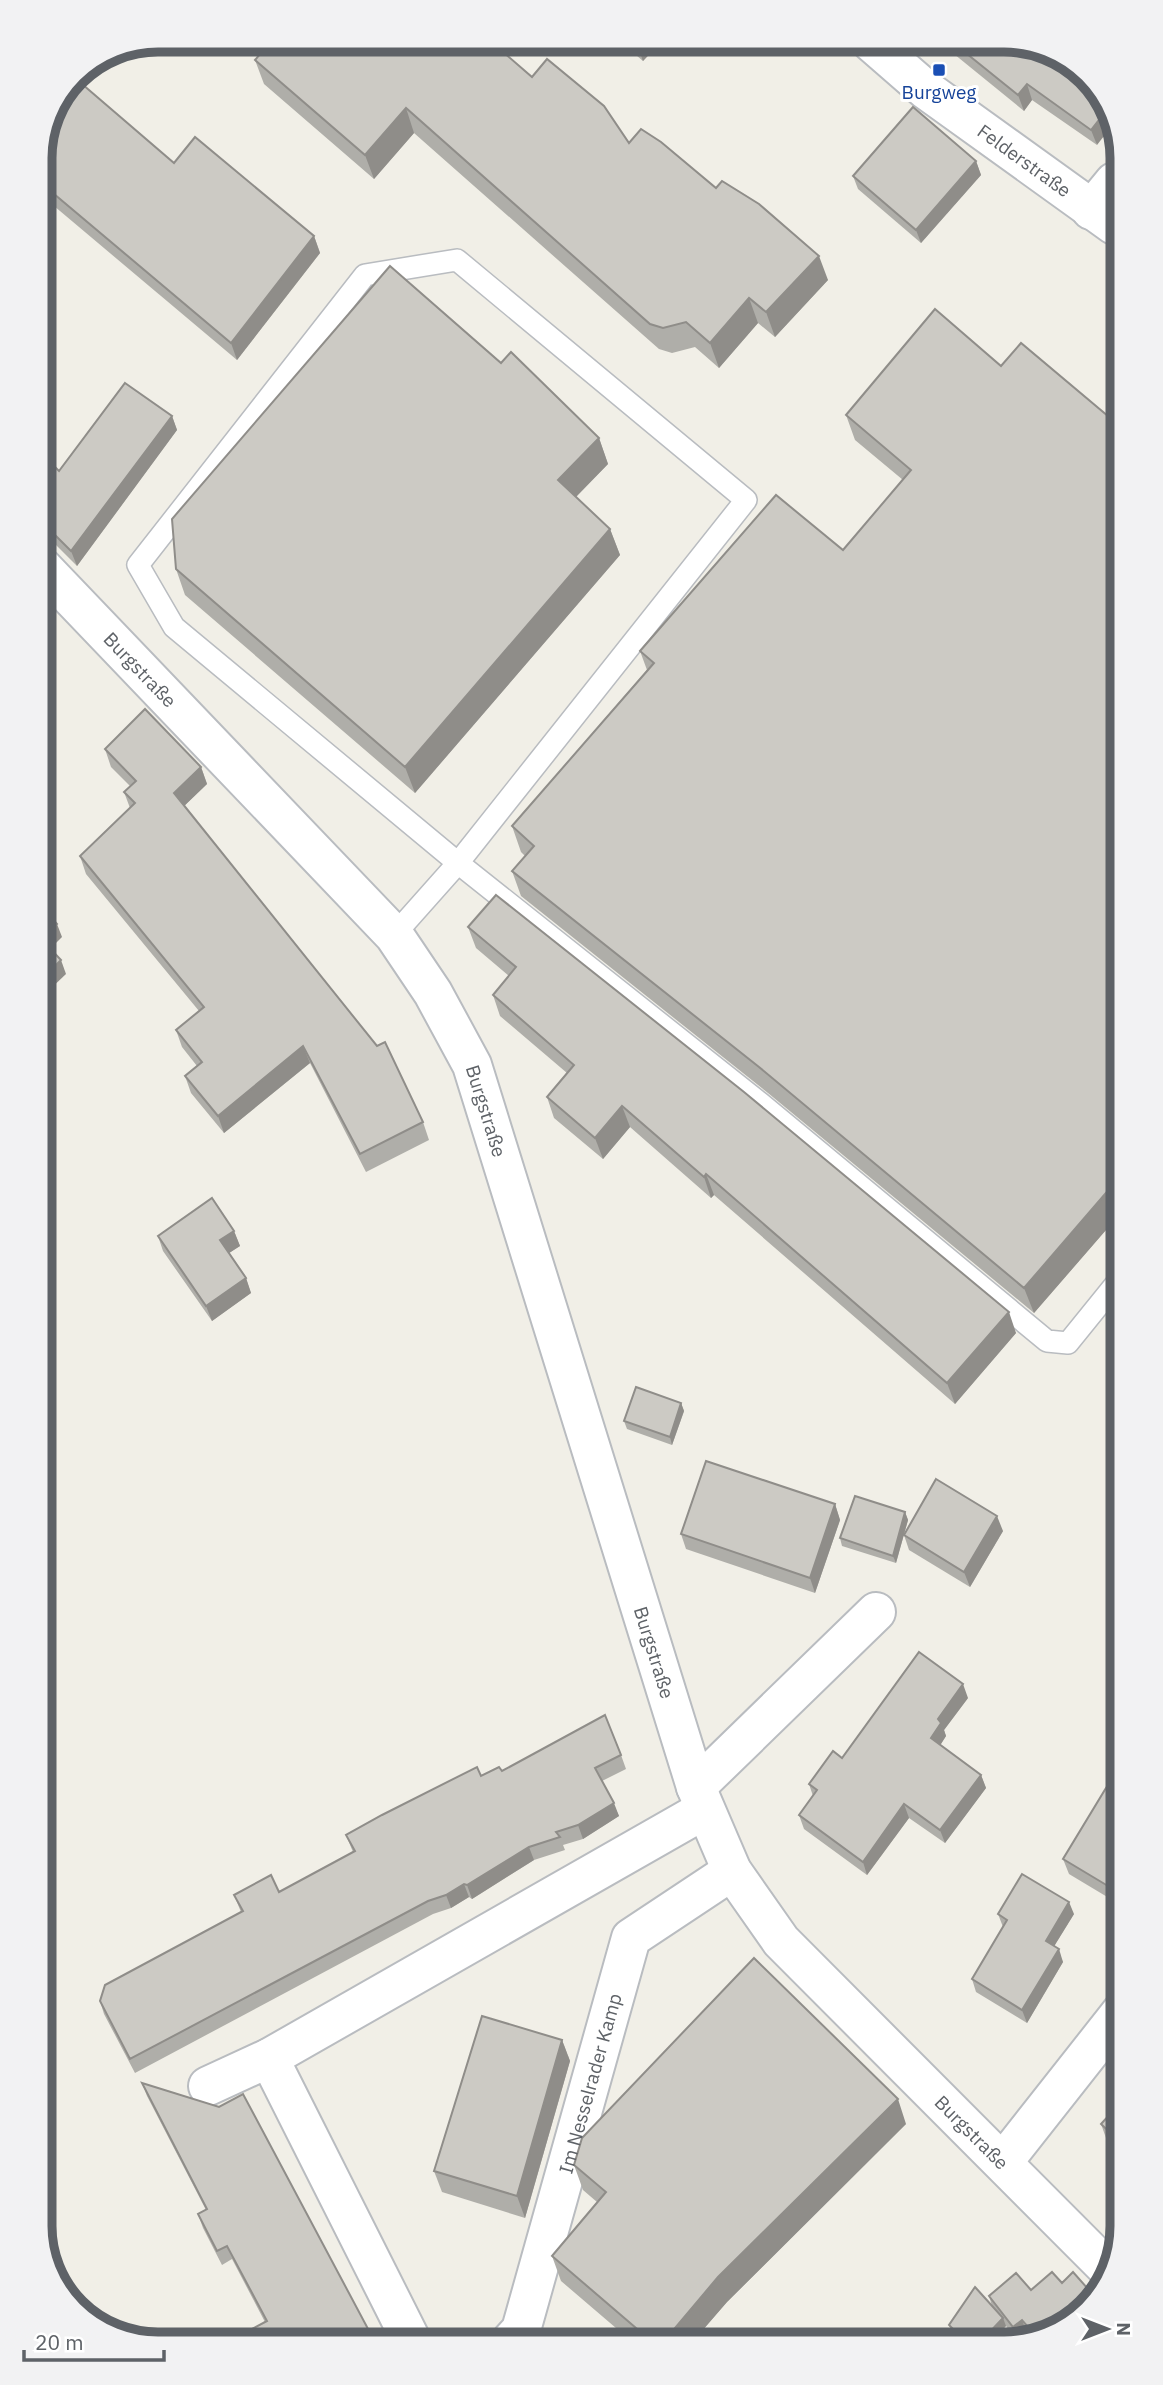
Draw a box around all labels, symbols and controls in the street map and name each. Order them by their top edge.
marker: Burgweg [931,62,947,78]
place label: Burgweg [902,80,976,104]
street label: Felderstraße [973,119,1076,202]
street label: Burgstraße [99,627,182,712]
street label: Burgstraße [461,1062,512,1160]
street label: Burgstraße [629,1603,680,1701]
street label: Im Nesselrader Kamp [554,1991,627,2176]
street label: Burgstraße [930,2090,1014,2175]
north arrow [1072,2294,1142,2364]
scale bar [24,2318,164,2362]
text: N [1112,2322,1136,2336]
text: 20 m [35,2328,84,2356]

